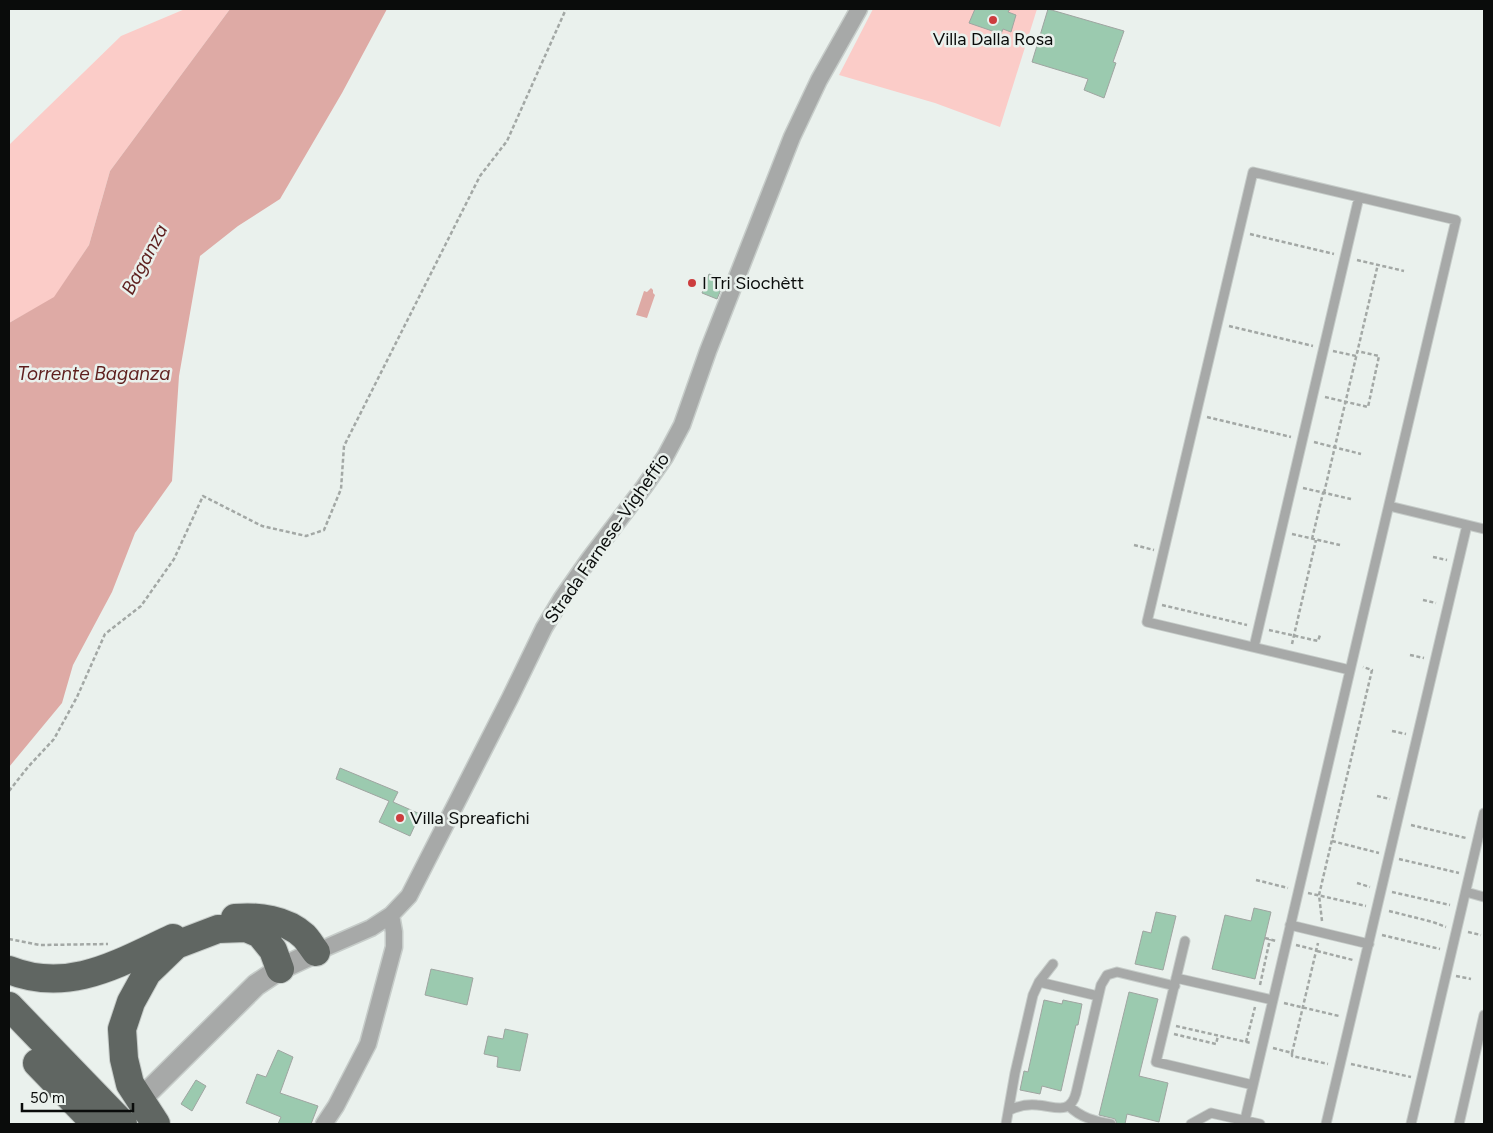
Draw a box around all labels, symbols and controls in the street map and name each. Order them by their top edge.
marker: Villa Dalla Rosa [987,14,999,26]
place label: Villa Dalla Rosa [933,28,1053,50]
water label: Baganza [116,220,172,298]
place label: I Tri Siochètt [702,272,804,294]
marker: I Tri Siochètt [686,277,698,289]
water label: Torrente Baganza [18,362,170,385]
street label: Strada Farnese-Vigheffio [540,449,674,627]
place label: Villa Spreafichi [410,807,530,829]
marker: Villa Spreafichi [394,812,406,824]
scale bar [22,1080,134,1112]
text: 50 m [30,1089,65,1107]

